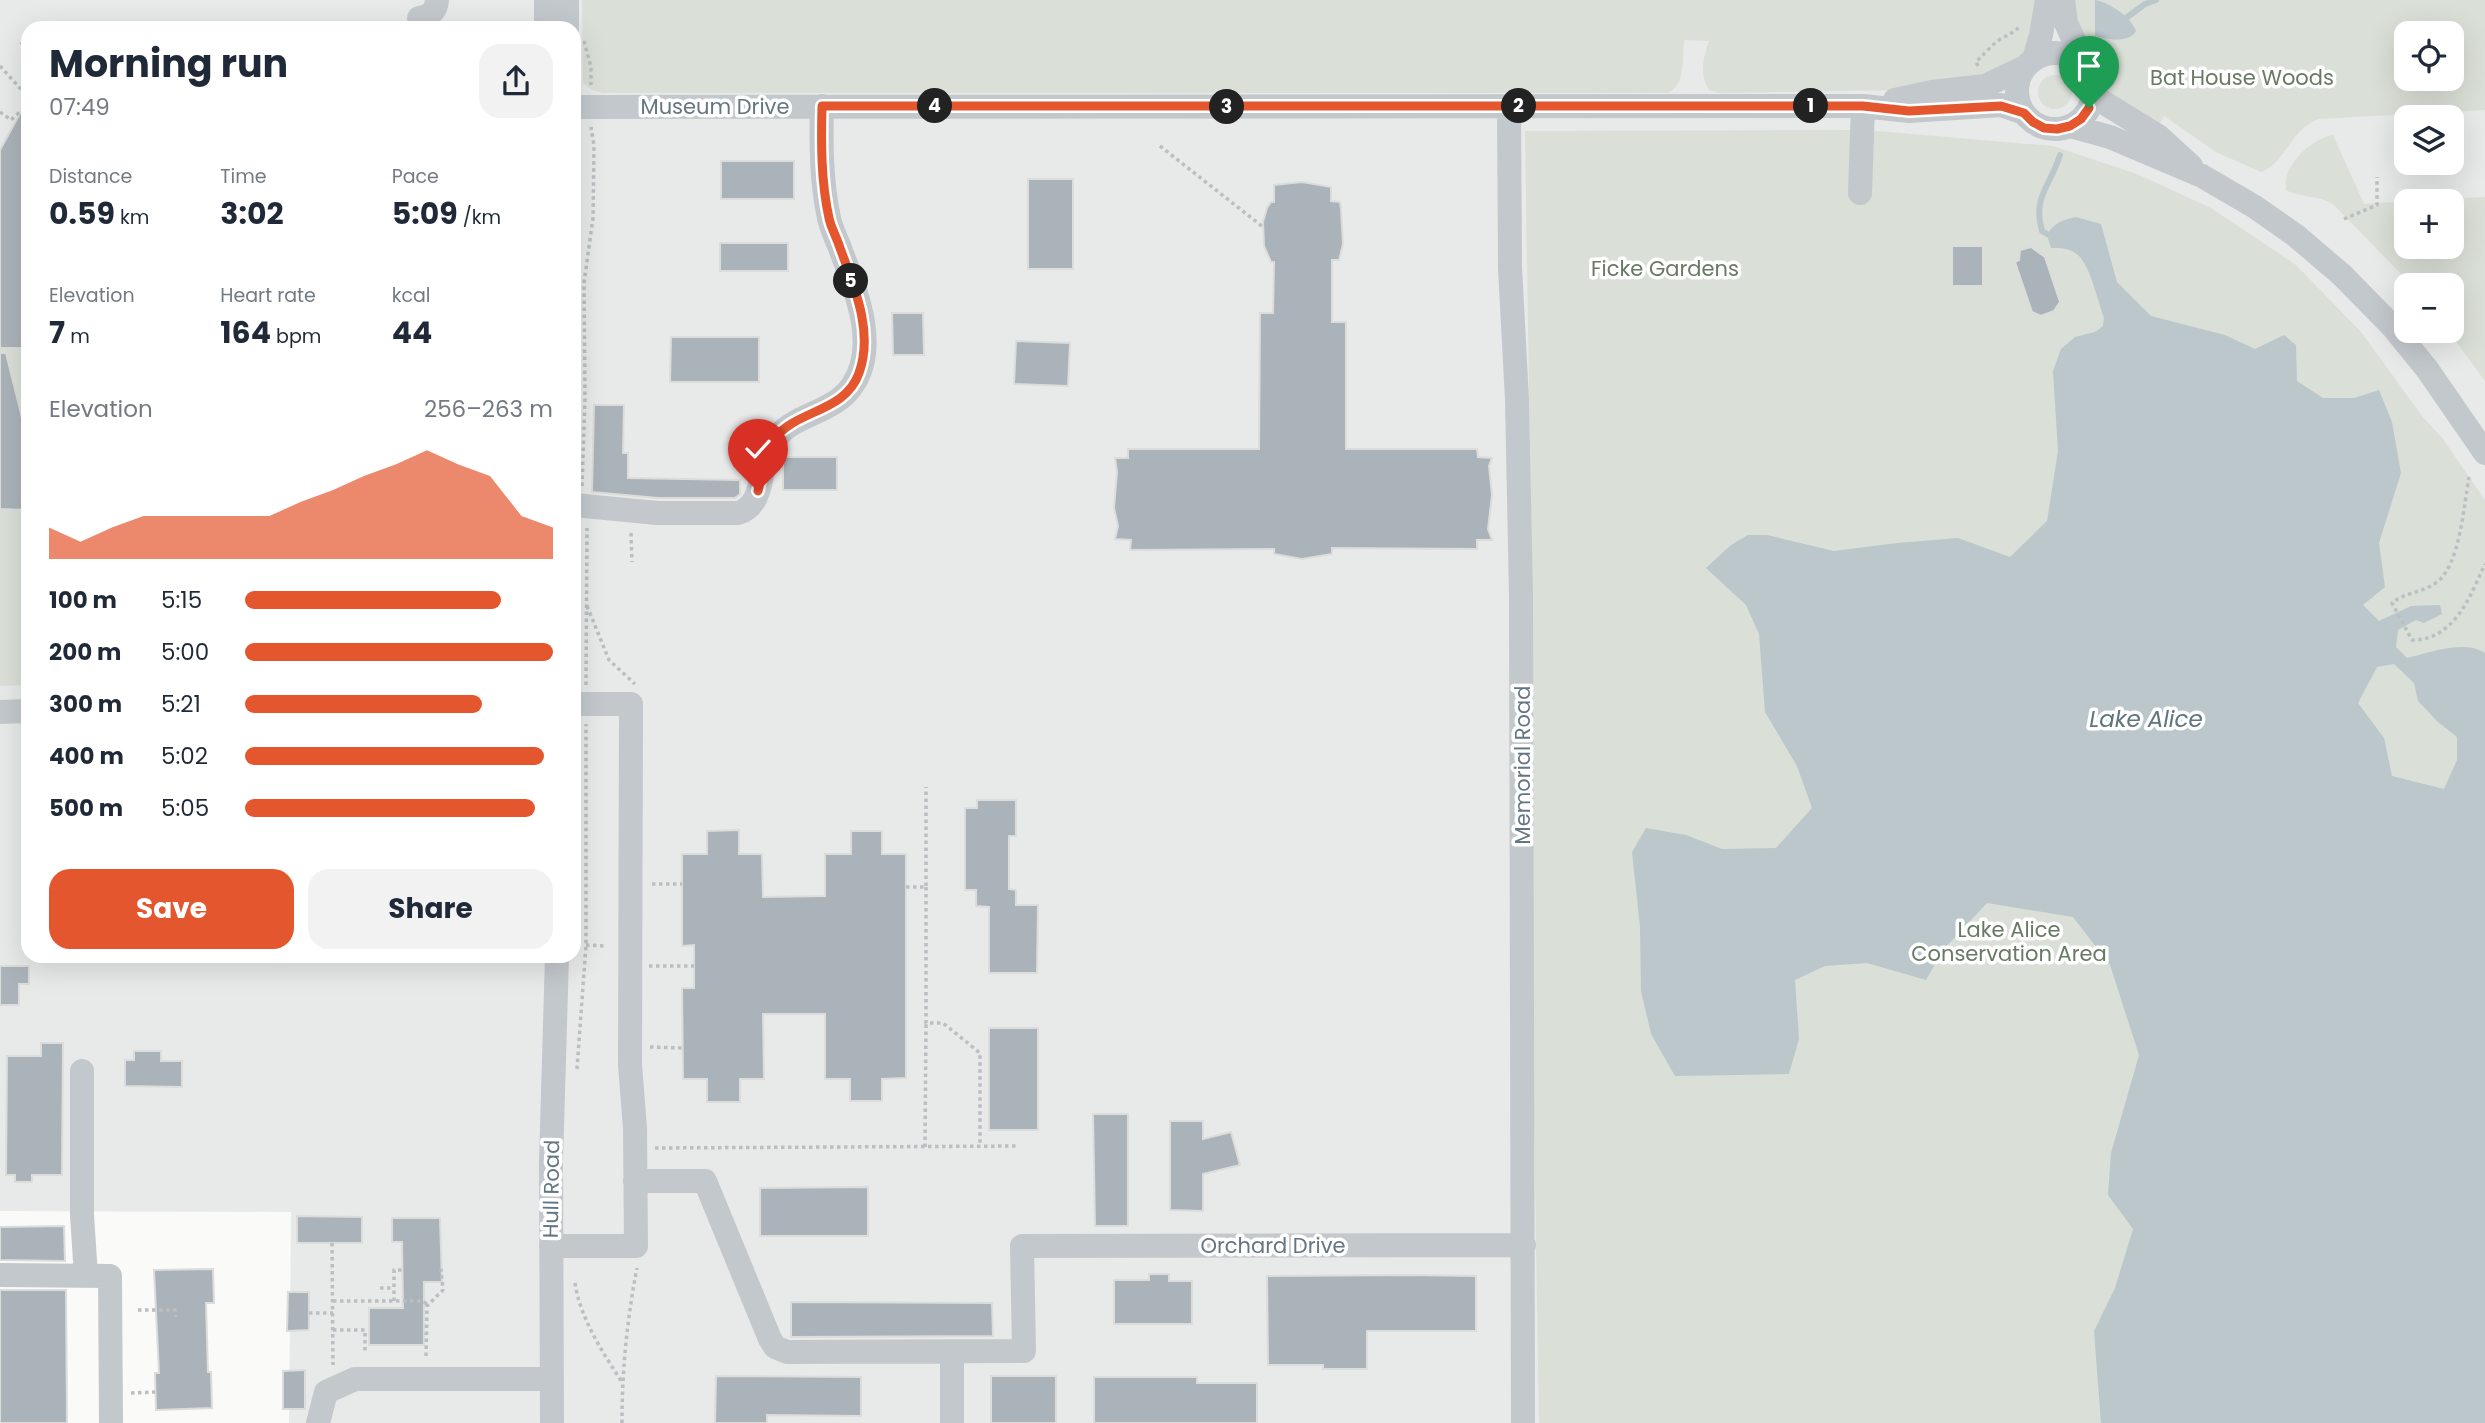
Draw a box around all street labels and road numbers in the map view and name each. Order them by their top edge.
street label: Museum Drive [641,92,789,121]
street label: Memorial Road [1508,686,1537,844]
street label: Hull Road [536,1139,566,1239]
street label: Orchard Drive [1200,1231,1346,1260]

